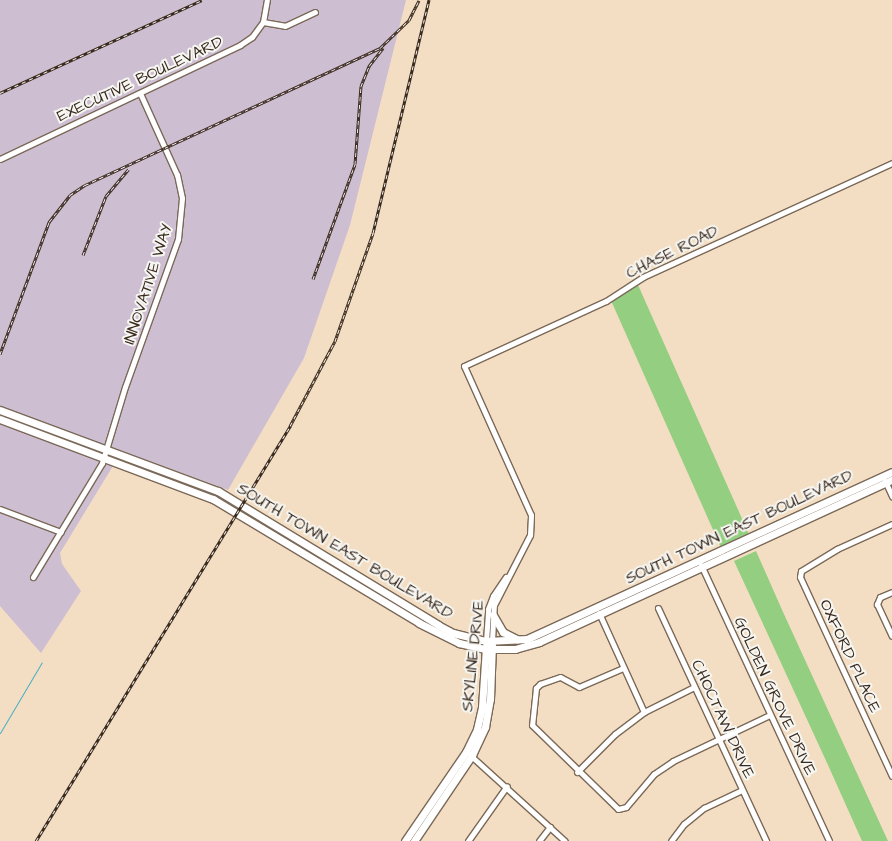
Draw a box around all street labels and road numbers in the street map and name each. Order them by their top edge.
street label: EXECUTIVE BOULEVARD [54,32,226,126]
street label: INNOVATIVE WAY [119,221,177,347]
street label: CHASE ROAD [623,221,721,283]
street label: SOUTH TOWN EAST BOULEVARD [622,466,856,588]
street label: SOUTH TOWN EAST BOULEVARD [234,479,456,623]
street label: OXFORD PLACE [815,596,885,716]
street label: SKYLINE DRIVE [458,599,488,713]
street label: GOLDEN GROVE DRIVE [730,614,820,778]
street label: CHOCTAW DRIVE [687,657,759,781]

